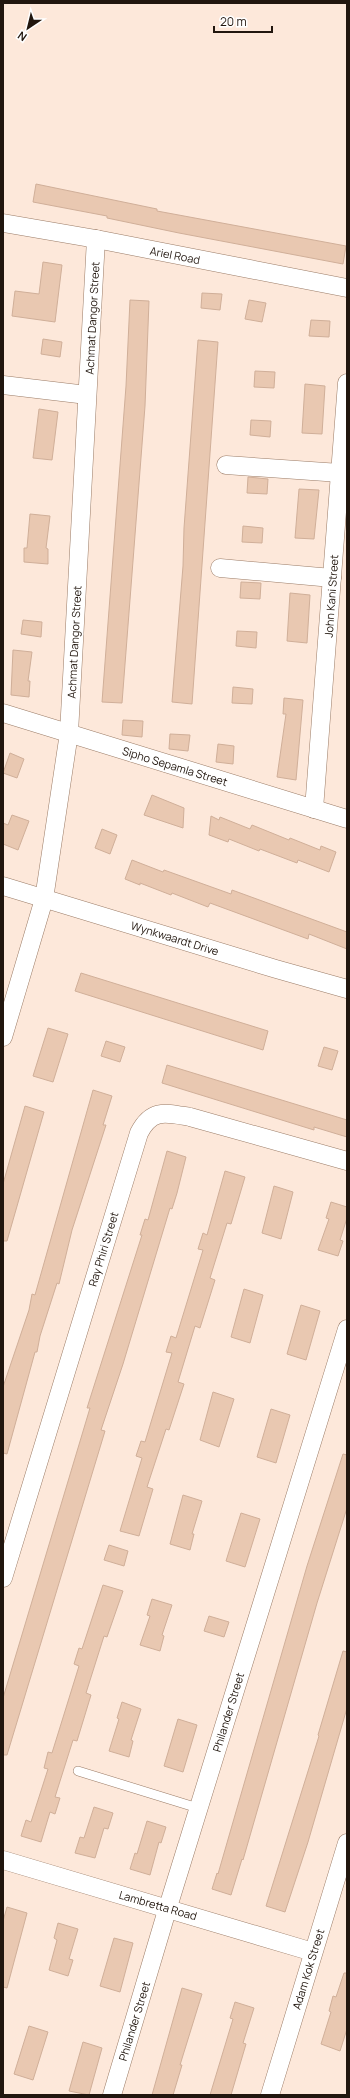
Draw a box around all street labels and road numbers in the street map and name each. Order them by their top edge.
street label: Ariel Road [149,243,201,267]
street label: Achmat Dangor Street [82,261,102,375]
street label: John Kani Street [321,554,341,638]
street label: Achmat Dangor Street [64,585,84,699]
street label: Sipho Sepamla Street [121,743,229,789]
street label: Wynkwaardt Drive [129,918,221,959]
street label: Ray Phiri Street [84,1210,122,1288]
street label: Philander Street [209,1670,247,1754]
street label: Lambretta Road [117,1887,199,1923]
street label: Adam Kok Street [289,1927,327,2011]
street label: Philander Street [115,1979,153,2063]

